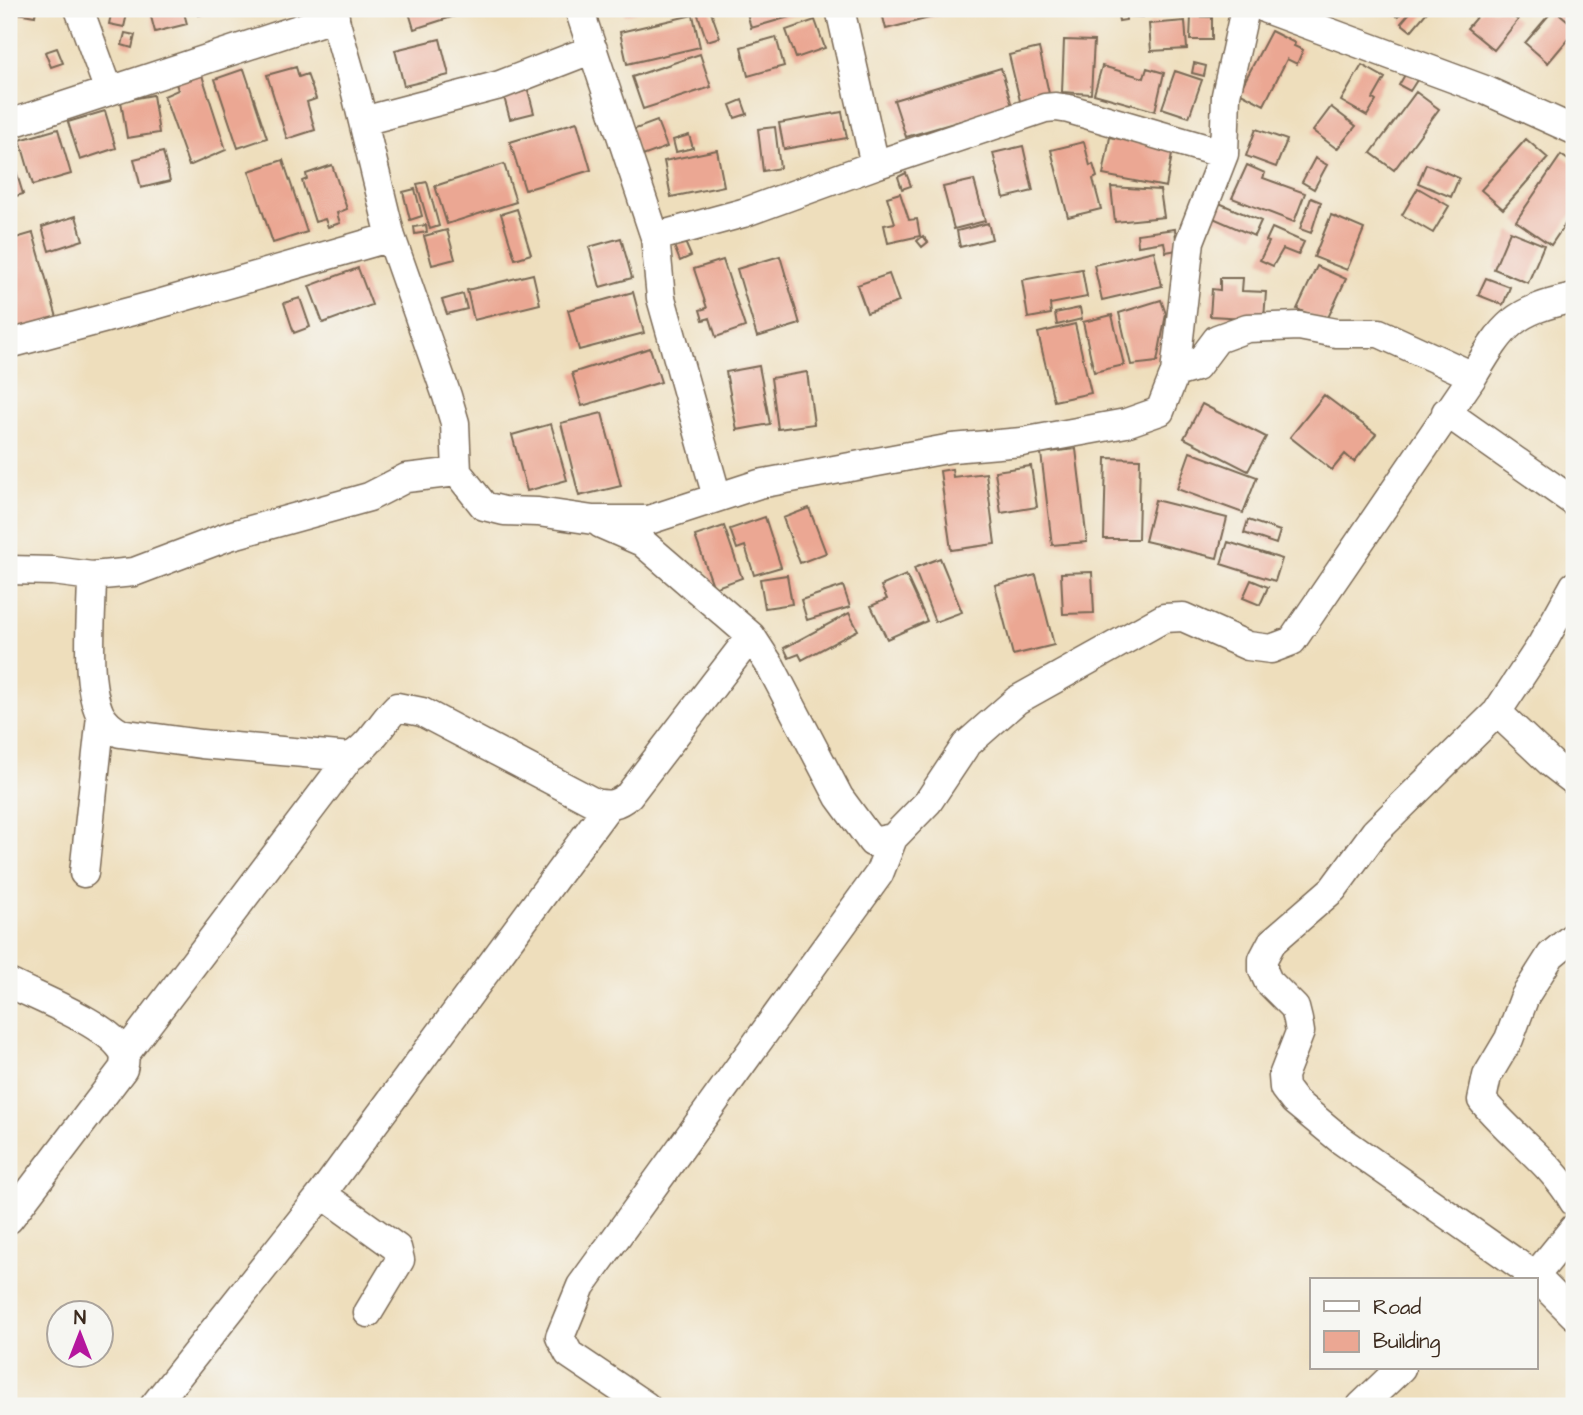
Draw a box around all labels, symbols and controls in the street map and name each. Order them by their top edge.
legend [1310,1278,1538,1370]
text: Road [1373,1293,1421,1322]
north arrow [46,1300,116,1370]
text: N [74,1305,86,1332]
text: Building [1373,1327,1441,1358]

